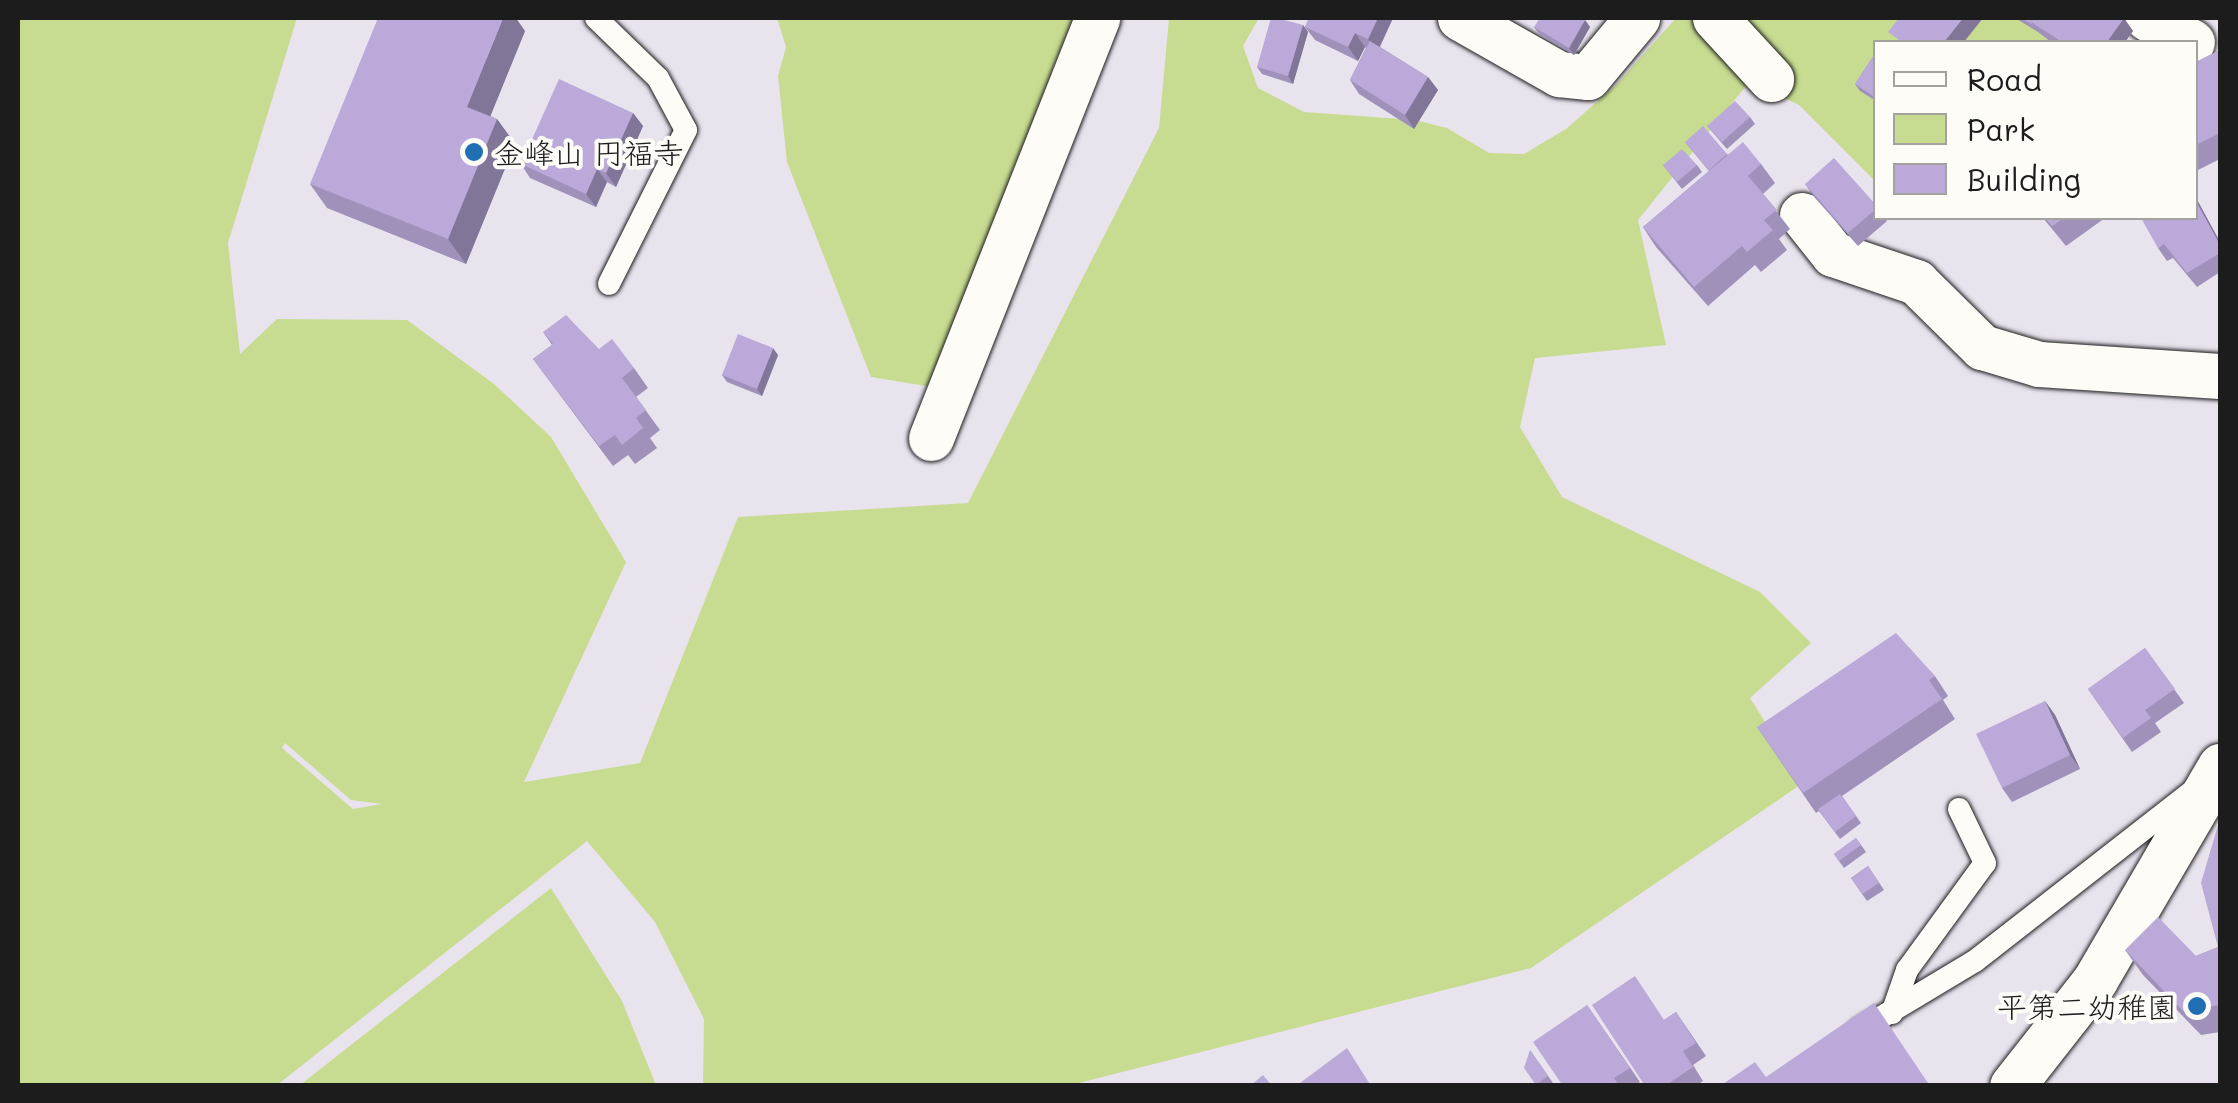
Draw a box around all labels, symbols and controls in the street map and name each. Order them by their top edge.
legend [1873,40,2198,220]
text: Road [1967,59,2042,99]
text: Park [1967,109,2035,149]
place label: 金峰山 円福寺 [494,134,684,170]
marker: 金峰山 円福寺 [463,141,485,163]
text: Building [1967,159,2081,199]
place label: 平第二幼稚園 [1997,988,2177,1024]
marker: 平第二幼稚園 [2186,995,2208,1017]

